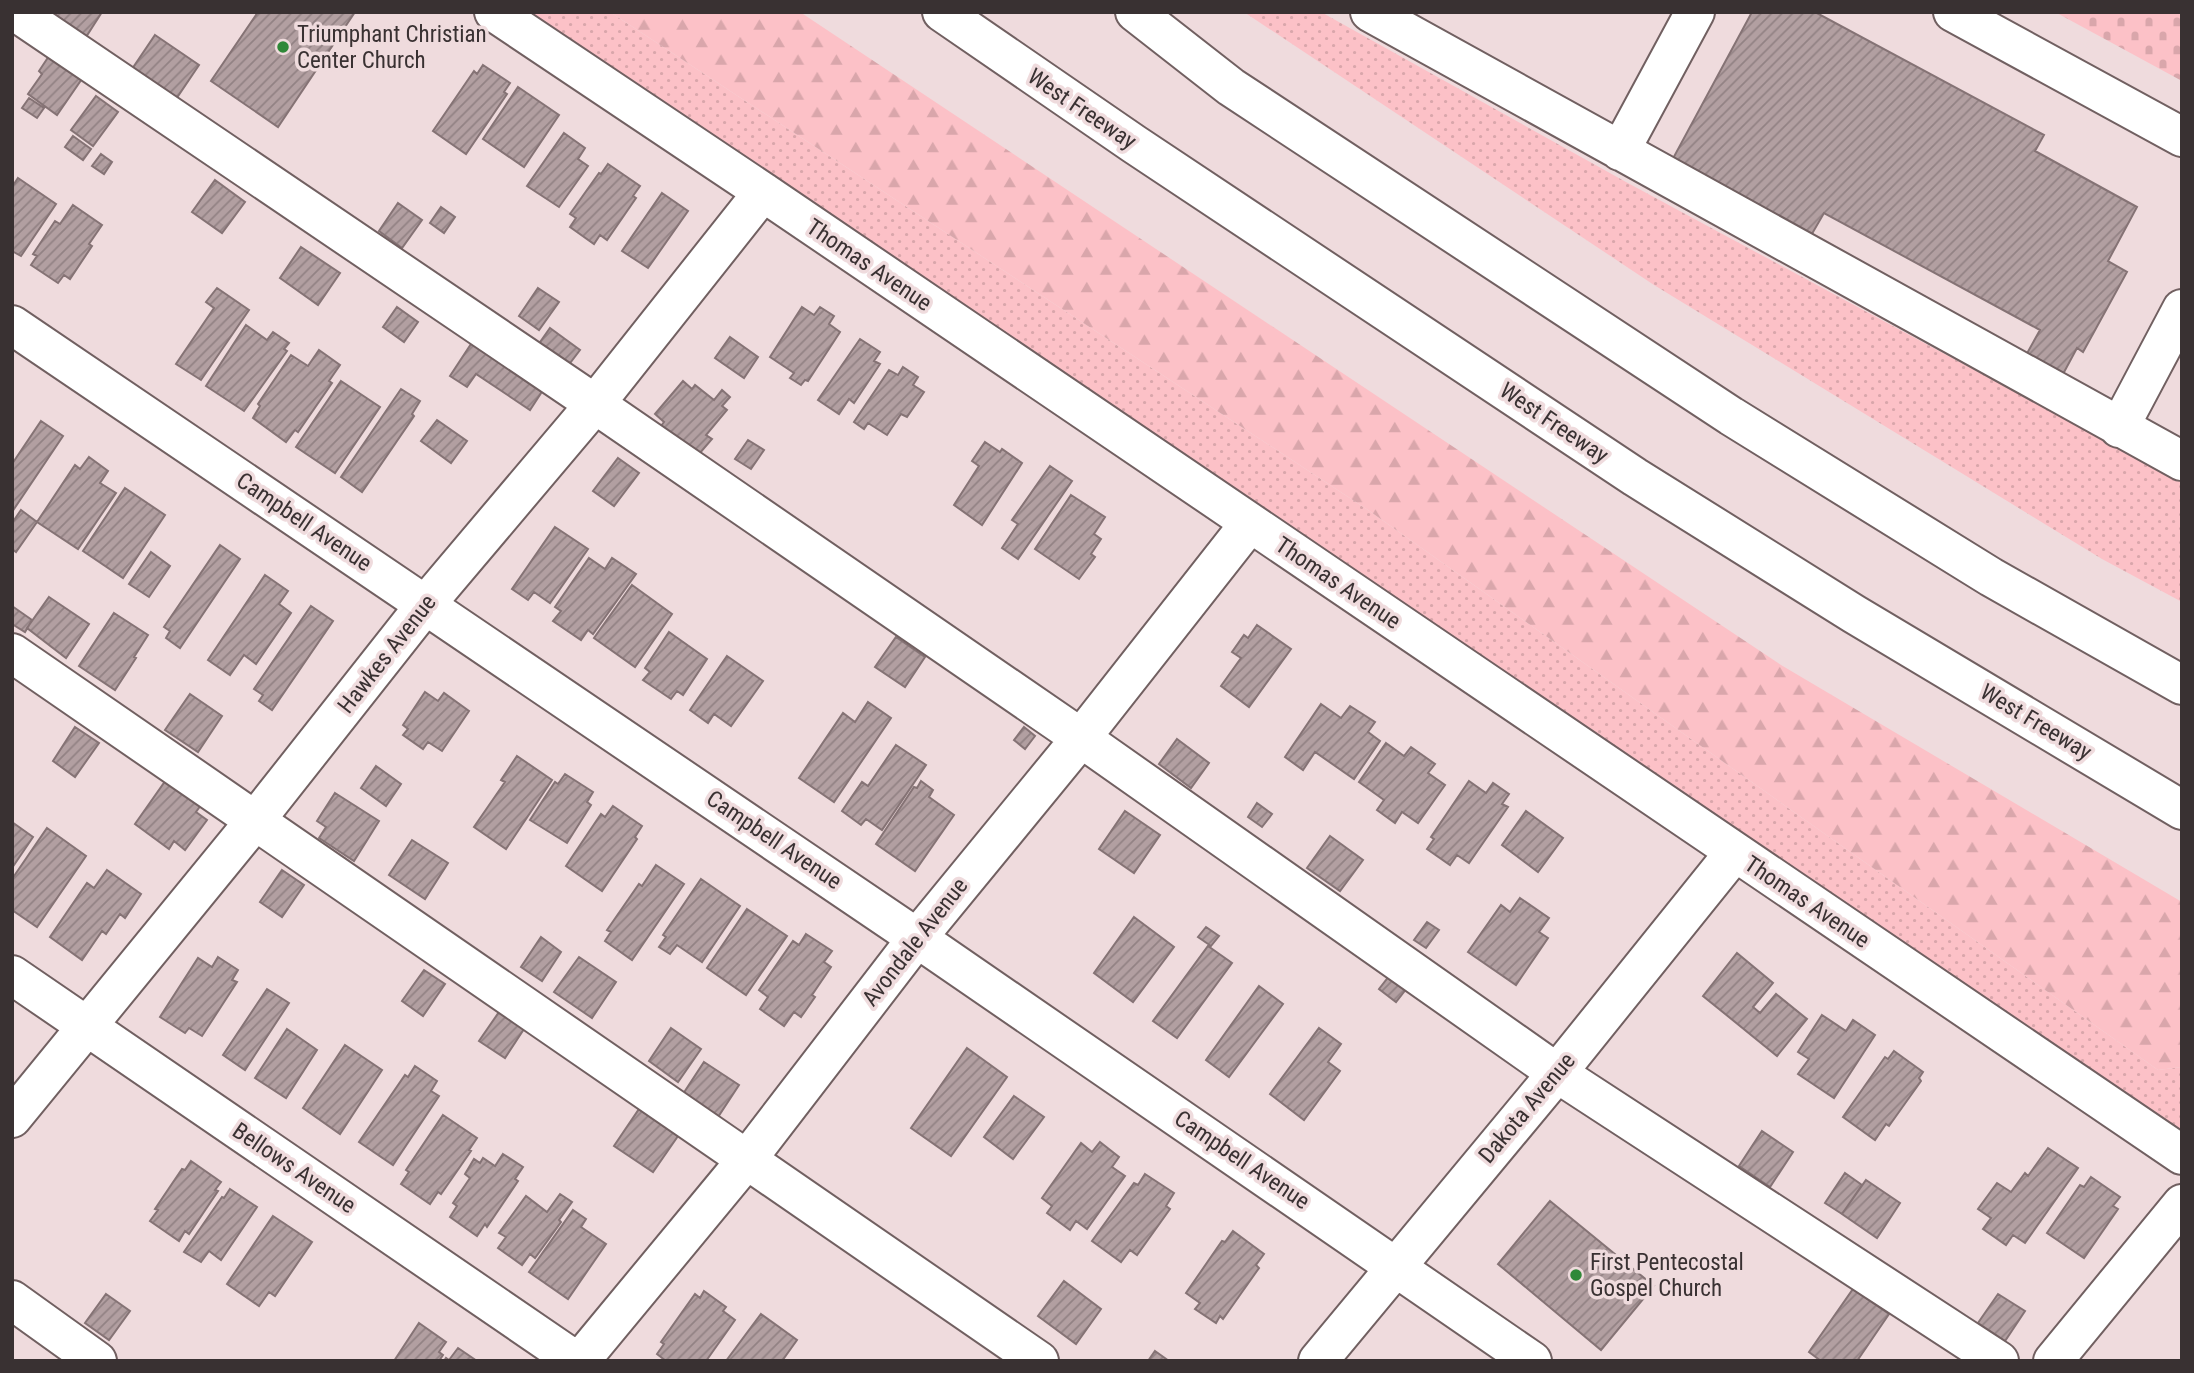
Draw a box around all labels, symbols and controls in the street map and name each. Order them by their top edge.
place label: Triumphant Christian Center Church [297,21,487,74]
marker: Triumphant Christian Center Church [275,39,291,55]
street label: West Freeway [1023,63,1142,155]
street label: Thomas Avenue [801,213,937,317]
street label: West Freeway [1495,377,1614,469]
street label: Campbell Avenue [231,467,377,577]
street label: Thomas Avenue [1270,531,1406,635]
street label: Hawkes Avenue [332,589,442,719]
street label: West Freeway [1975,678,2097,766]
street label: Campbell Avenue [701,785,847,895]
street label: Thomas Avenue [1739,850,1875,954]
street label: Avondale Avenue [857,873,973,1011]
street label: Dakota Avenue [1473,1047,1581,1169]
street label: Campbell Avenue [1169,1105,1315,1215]
street label: Bellows Avenue [227,1117,361,1219]
place label: First Pentecostal Gospel Church [1590,1249,1744,1302]
marker: First Pentecostal Gospel Church [1568,1267,1584,1283]

